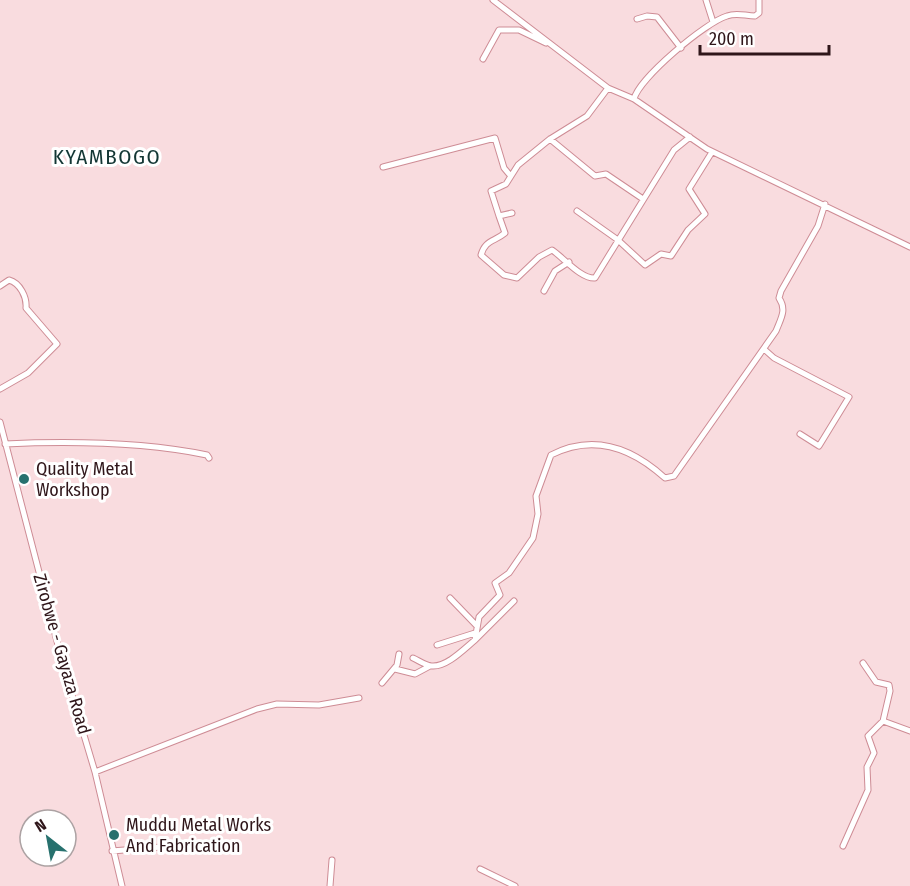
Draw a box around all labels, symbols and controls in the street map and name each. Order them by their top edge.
scale bar [700,18,829,56]
text: 200 m [709,28,754,50]
district label: KYAMBOGO [53,144,161,170]
place label: Quality Metal Workshop [36,458,134,501]
marker: Quality Metal Workshop [17,472,31,486]
street label: Zirobwe - Gayaza Road [28,571,96,737]
north arrow [18,808,78,868]
place label: Muddu Metal Works And Fabrication [126,814,272,857]
text: N [32,815,50,836]
marker: Muddu Metal Works And Fabrication [107,828,121,842]

